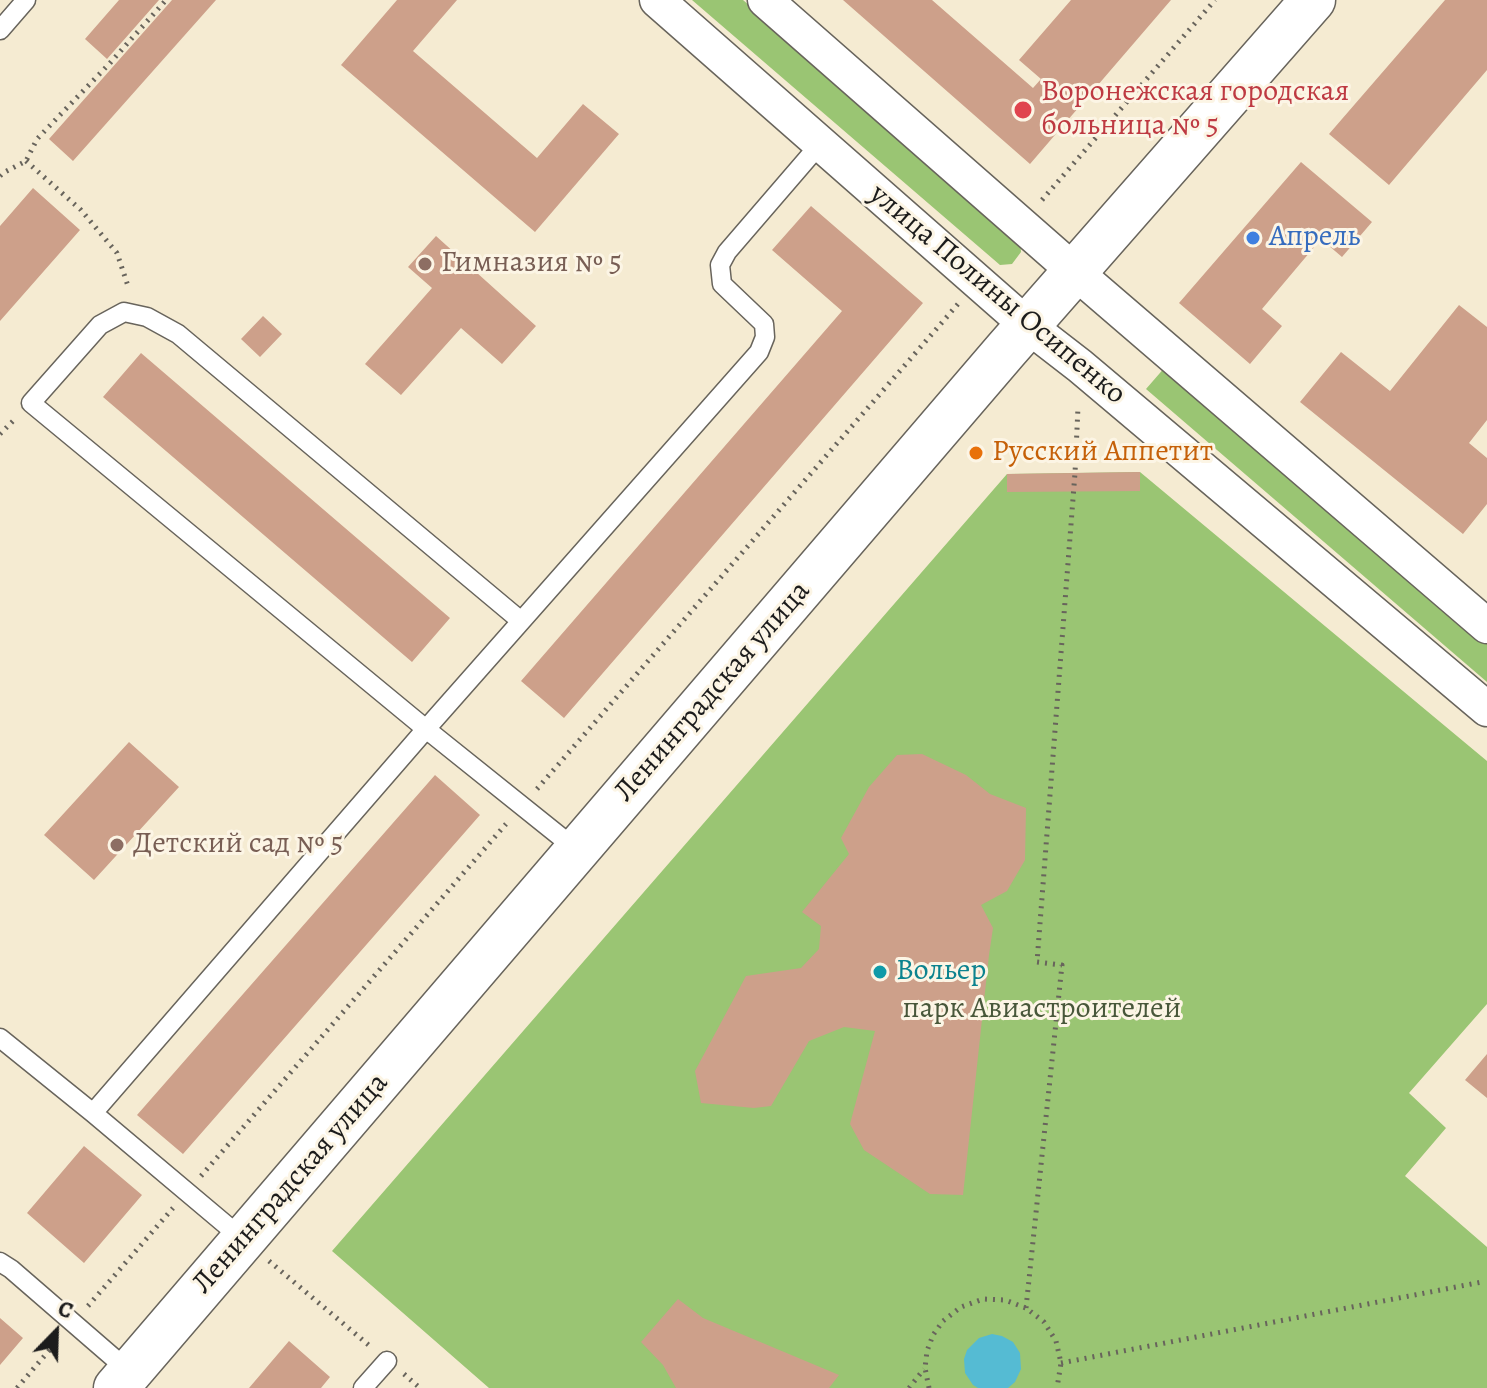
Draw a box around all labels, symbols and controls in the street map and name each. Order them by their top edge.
place label: Воронежская городская больница № 5 [1041,75,1349,146]
marker: Воронежская городская больница № 5 [1012,99,1034,121]
street label: улица Полины Осипенко [861,177,1133,413]
place label: Апрель [1269,220,1360,256]
marker: Апрель [1244,229,1262,247]
place label: Гимназия № 5 [441,246,622,282]
marker: Гимназия № 5 [416,255,434,273]
place label: Русский Аппетит [992,435,1213,471]
marker: Русский Аппетит [967,444,985,462]
street label: Ленинградская улица [607,574,819,810]
place label: Детский сад № 5 [133,827,343,863]
marker: Детский сад № 5 [108,836,126,854]
place label: Вольер [896,954,986,990]
marker: Вольер [871,963,889,981]
park label: парк Авиастроителей [903,992,1181,1028]
street label: Ленинградская улица [185,1066,397,1302]
north arrow [16,1292,96,1372]
text: С [53,1293,77,1326]

